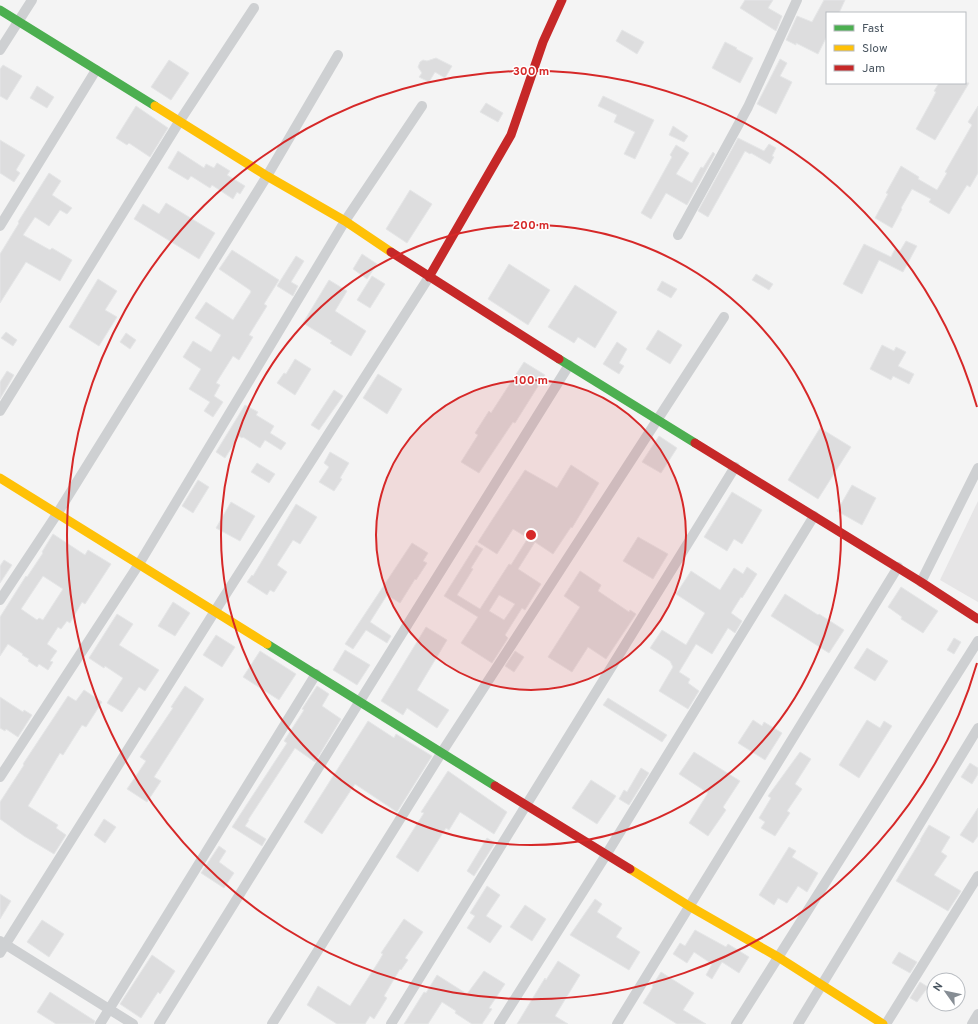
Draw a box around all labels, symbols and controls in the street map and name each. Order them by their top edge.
legend [826,12,966,84]
text: Fast [862,21,884,37]
text: Slow [862,41,888,57]
text: Jam [862,61,885,77]
text: 300 m [513,64,549,80]
text: 200 m [513,218,549,234]
text: 100 m [514,373,548,389]
centre of rings [524,528,538,542]
north arrow [926,972,966,1012]
text: N [930,980,946,994]

